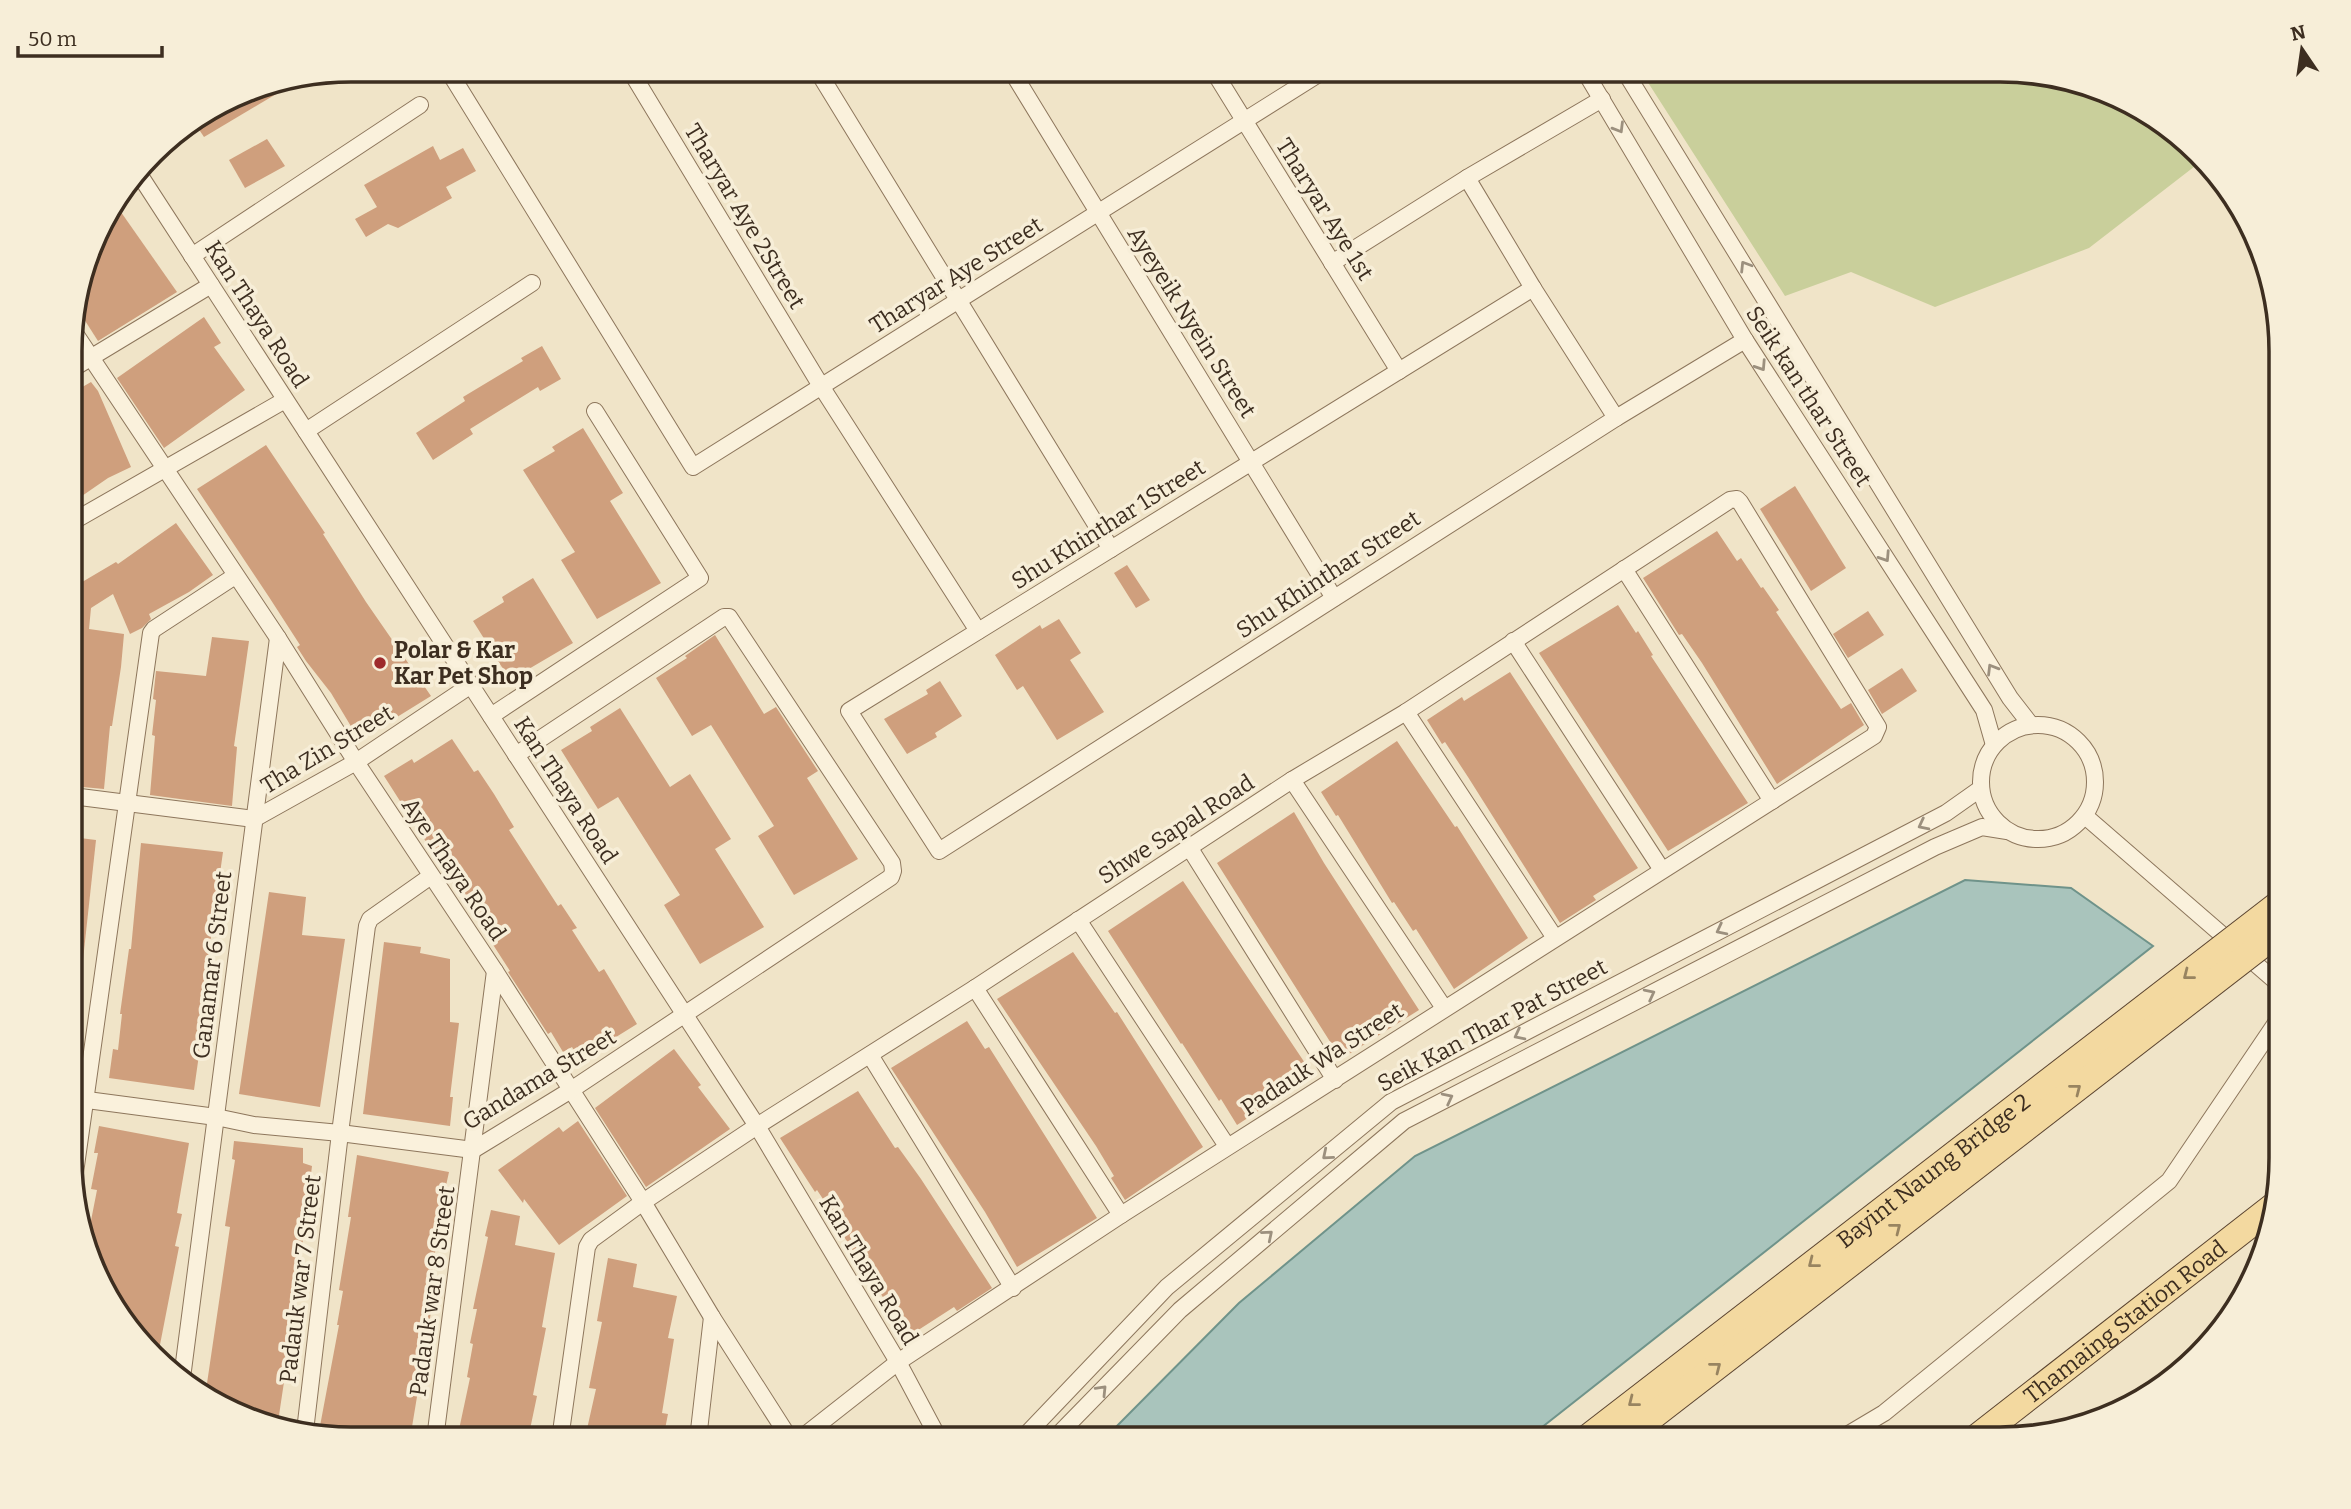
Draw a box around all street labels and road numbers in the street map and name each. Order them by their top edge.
street label: Tharyar Aye 2Street [679,118,811,314]
street label: Tharyar Aye 1st [1270,133,1380,285]
street label: Tharyar Aye Street [864,211,1048,339]
street label: Ayeyeik Nyein Street [1122,221,1262,423]
street label: Kan Thaya Road [199,235,315,393]
street label: Seik kan thar Street [1740,301,1878,491]
street label: Shu Khinthar 1Street [1006,453,1210,595]
street label: Shu Khinthar Street [1231,504,1425,644]
street label: Tha Zin Street [256,698,398,800]
street label: Kan Thaya Road [508,711,624,869]
street label: Shwe Sapal Road [1093,768,1259,890]
street label: Aye Thaya Road [396,792,512,946]
street label: Ganamar 6 Street [187,870,237,1060]
street label: Seik Kan Thar Pat Street [1372,953,1612,1097]
street label: Padauk Wa Street [1236,996,1408,1122]
street label: Gandama Street [457,1022,621,1136]
street label: Bayint Naung Bridge 2 [1831,1087,2036,1254]
street label: Padauk war 7 Street [273,1173,327,1385]
street label: Padauk war 8 Street [403,1184,461,1398]
street label: Kan Thaya Road [813,1190,925,1350]
street label: Thamaing Station Road [2018,1234,2232,1410]

